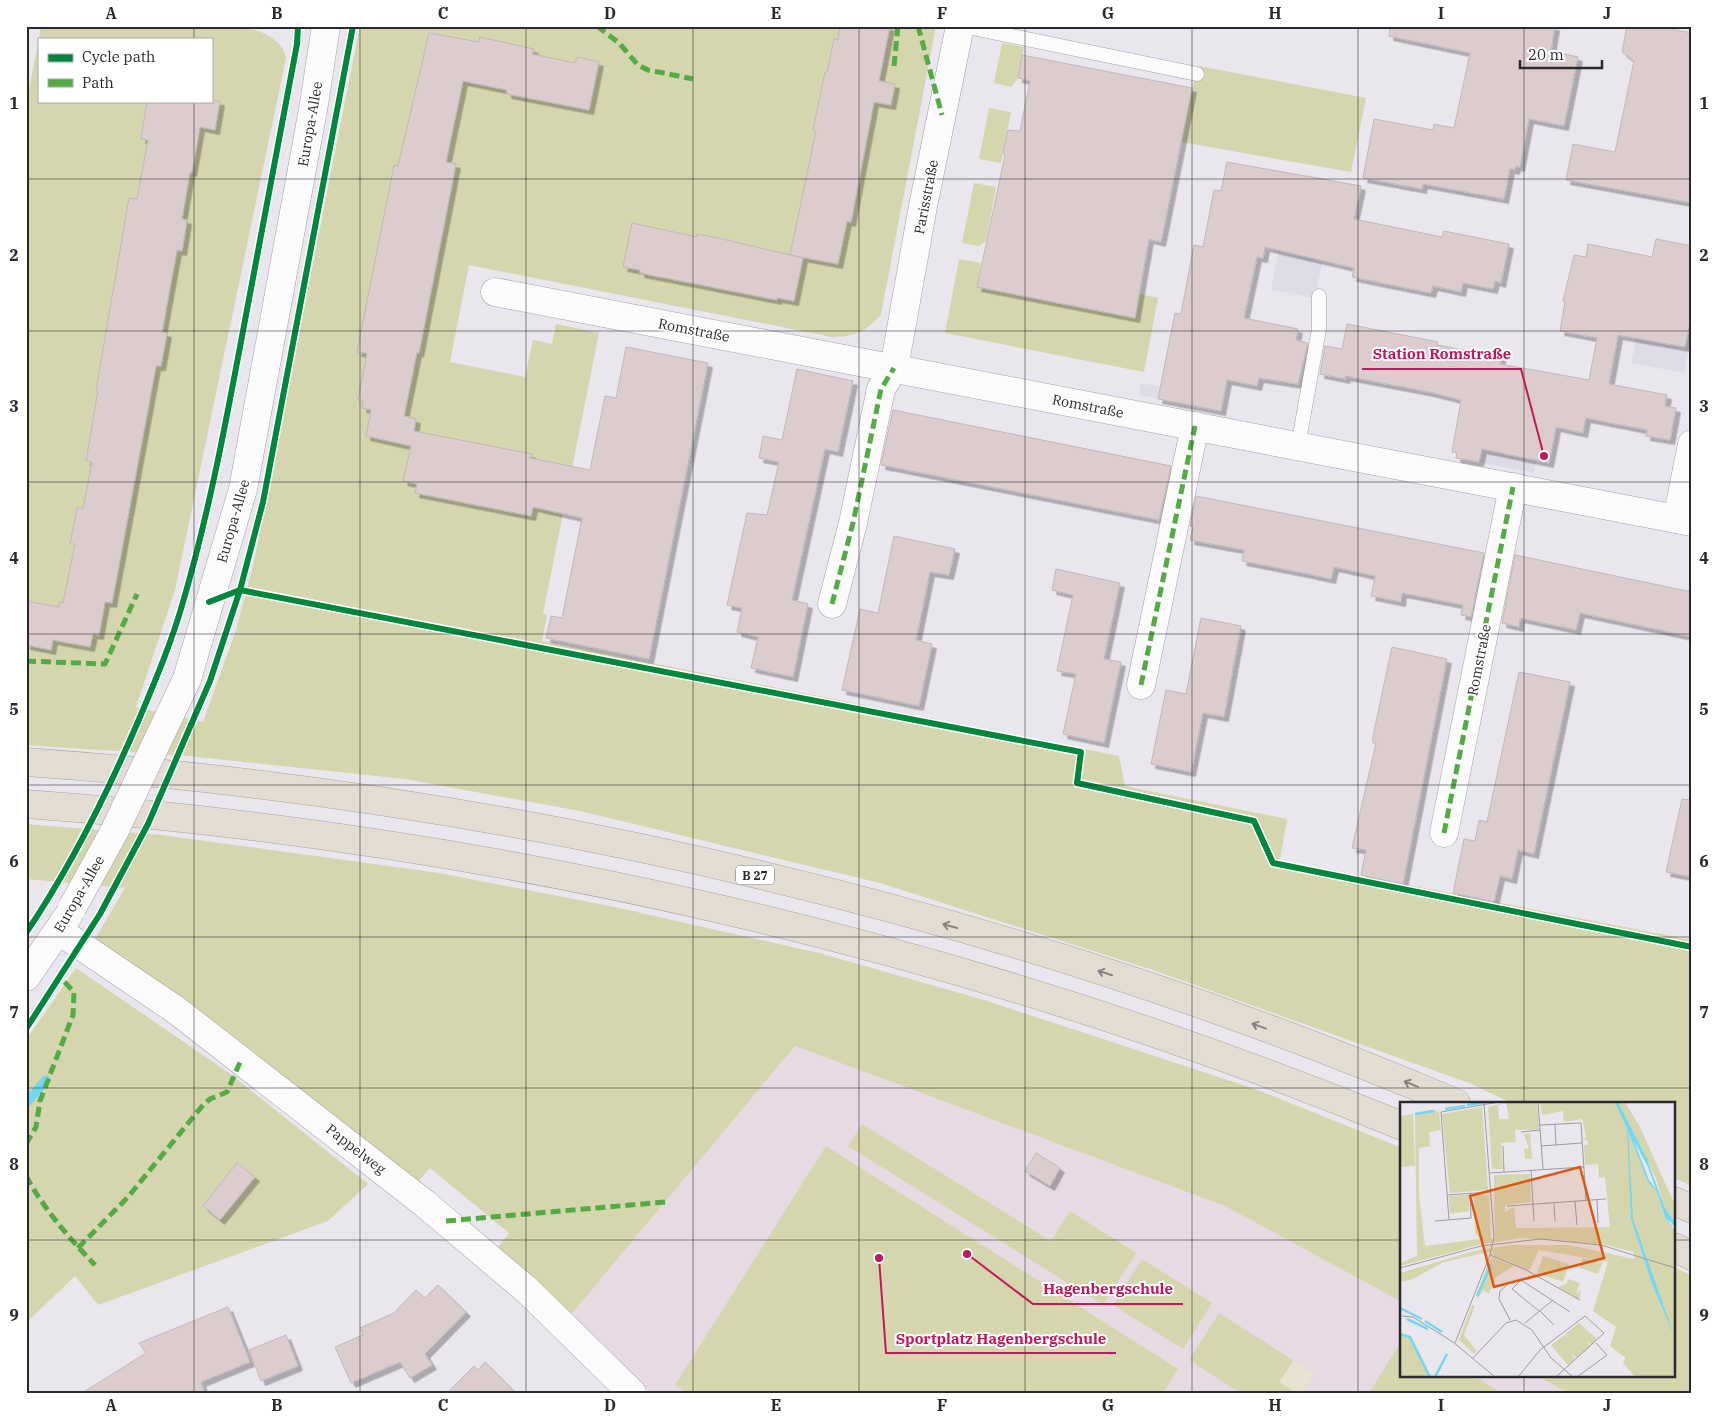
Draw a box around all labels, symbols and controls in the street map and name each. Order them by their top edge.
text: A [105,3,117,23]
text: B [271,3,283,23]
text: C [438,3,448,23]
text: D [604,3,616,23]
text: E [771,3,781,23]
text: F [937,3,947,23]
text: G [1102,3,1114,23]
text: H [1269,3,1282,23]
text: I [1438,3,1444,23]
text: J [1603,3,1611,23]
legend [38,38,212,102]
scale bar [1520,38,1603,70]
text: 20 m [1528,45,1564,64]
text: Cycle path [82,47,155,66]
text: Path [82,73,114,92]
street label: Europa-Allee [294,80,326,168]
text: 1 [9,93,19,113]
text: 1 [1699,93,1709,113]
street label: Parisstraße [910,158,942,236]
text: 2 [9,245,19,265]
text: 2 [1699,245,1709,265]
street label: Romstraße [657,314,731,346]
callout: Station Romstraße [1362,339,1521,369]
text: Station Romstraße [1373,344,1511,363]
street label: Romstraße [1051,390,1125,422]
text: 3 [9,396,19,416]
text: 3 [1699,396,1709,416]
street label: Europa-Allee [212,477,254,565]
text: 4 [9,548,19,568]
text: 4 [1699,548,1709,568]
street label: Romstraße [1463,623,1495,697]
text: 5 [9,699,19,719]
text: 5 [1699,699,1709,719]
text: 6 [9,851,19,871]
text: 6 [1699,851,1709,871]
street label: Europa-Allee [50,852,108,936]
road number: B 27 [736,866,774,884]
one-way arrow [942,920,958,930]
one-way arrow [1097,968,1113,978]
text: 7 [9,1002,19,1022]
text: 7 [1699,1002,1709,1022]
one-way arrow [1252,1021,1267,1030]
one-way arrow [1403,1079,1419,1088]
inset map [1400,1102,1676,1376]
street label: Pappelweg [322,1120,390,1178]
text: 8 [9,1154,19,1174]
text: 8 [1699,1154,1709,1174]
callout: Hagenbergschule [1033,1274,1183,1304]
text: Hagenbergschule [1043,1279,1173,1298]
text: 9 [9,1305,19,1325]
text: 9 [1699,1305,1709,1325]
callout: Sportplatz Hagenbergschule [886,1323,1116,1353]
text: Sportplatz Hagenbergschule [896,1329,1106,1348]
text: A [105,1395,117,1415]
text: B [271,1395,283,1415]
text: C [438,1395,448,1415]
text: D [604,1395,616,1415]
text: E [771,1395,781,1415]
text: F [937,1395,947,1415]
text: G [1102,1395,1114,1415]
text: H [1269,1395,1282,1415]
text: I [1438,1395,1444,1415]
text: J [1603,1395,1611,1415]

